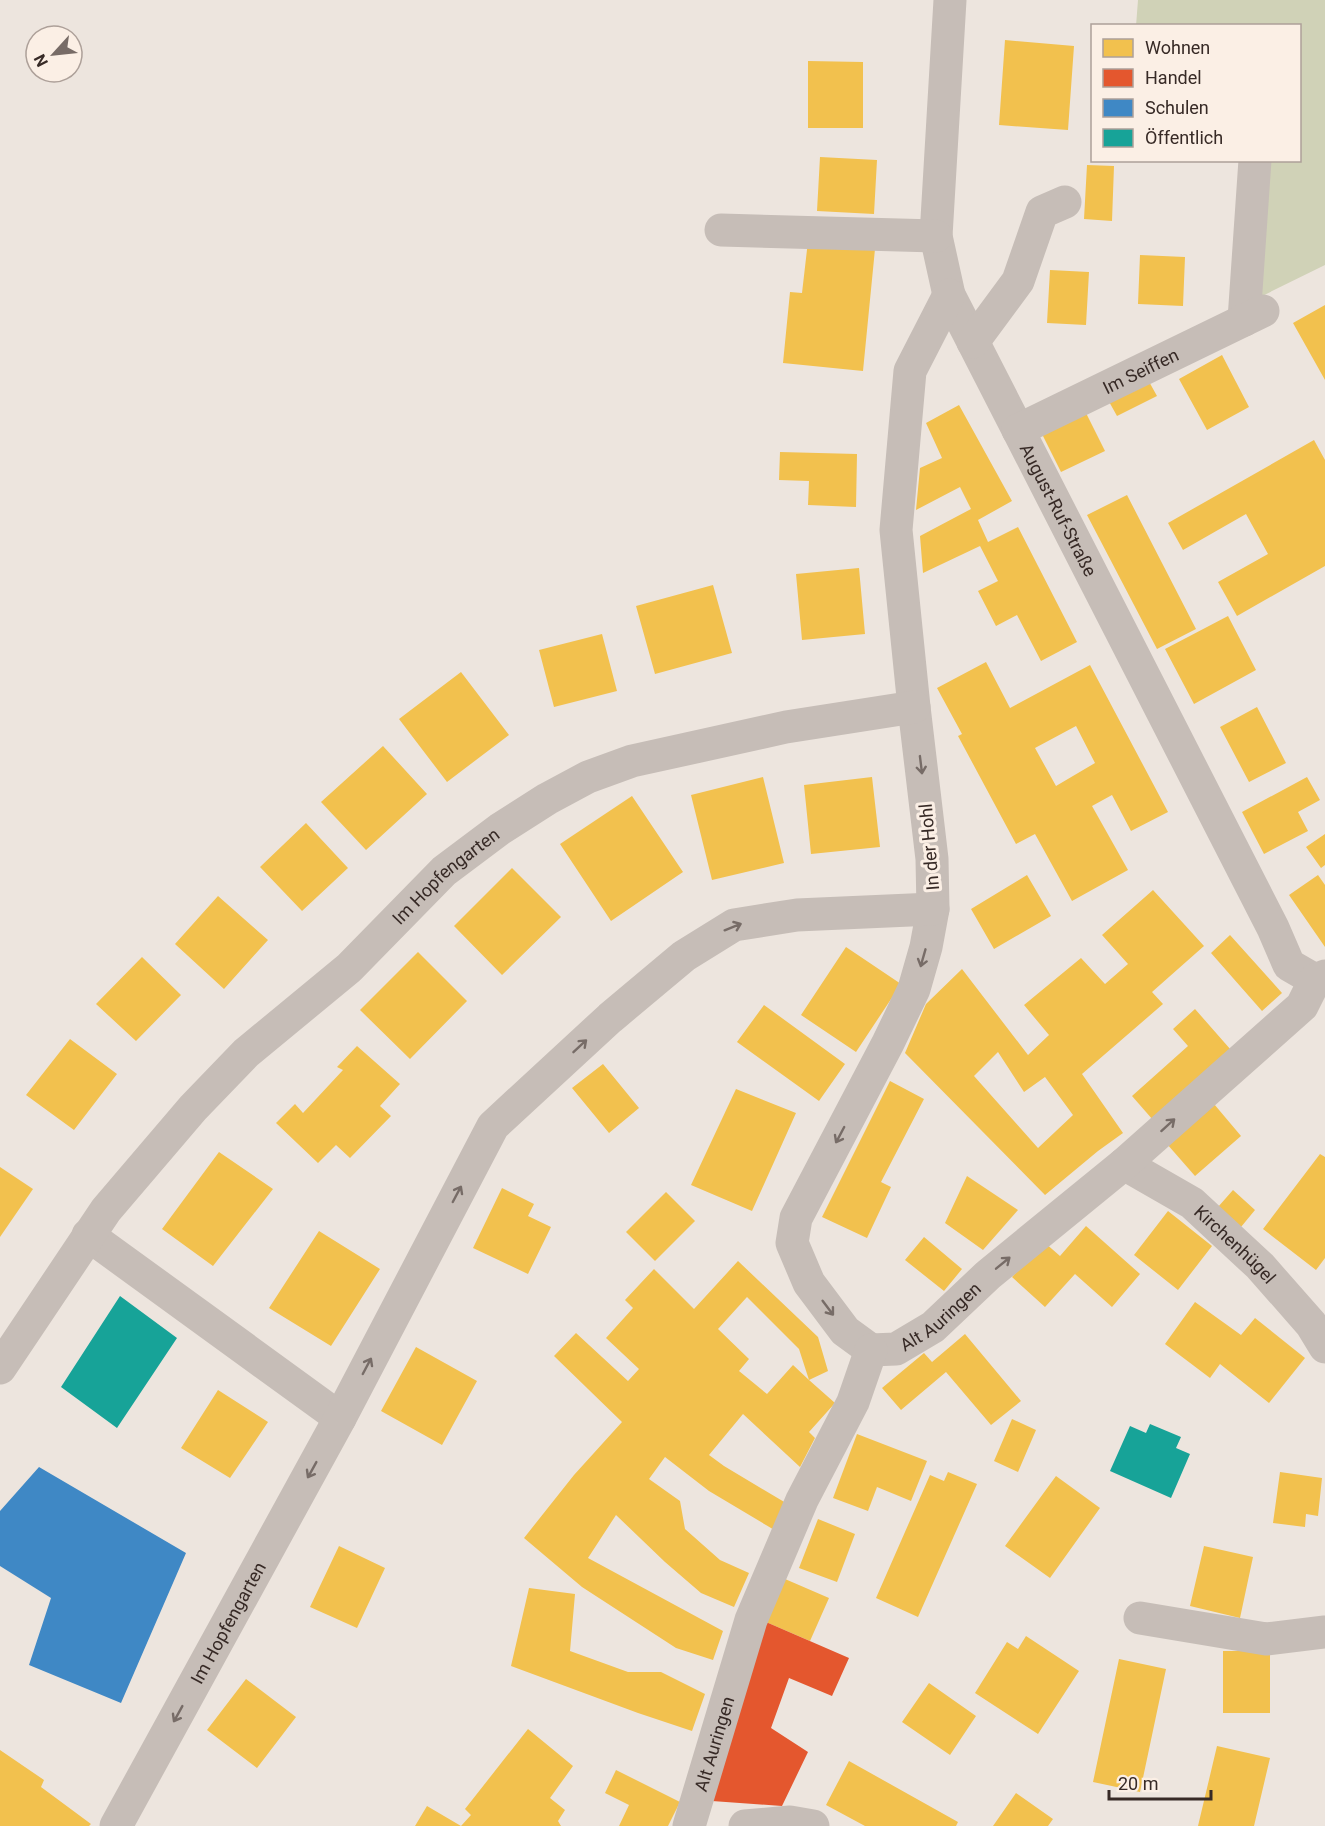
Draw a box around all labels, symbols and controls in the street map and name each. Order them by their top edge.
north arrow [24,24,84,84]
legend [1091,24,1301,162]
text: Wohnen [1145,37,1210,58]
text: N [30,51,52,70]
text: Handel [1145,67,1202,88]
text: Schulen [1145,97,1209,118]
text: Öffentlich [1145,127,1223,148]
street label: Im Seiffen [1099,343,1182,398]
street label: August-Ruf-Straße [1016,440,1102,580]
one-way arrow [916,755,927,775]
street label: In der Hohl [915,803,943,891]
street label: Im Hopfengarten [388,823,503,928]
one-way arrow [724,921,742,932]
one-way arrow [916,949,928,968]
one-way arrow [572,1039,587,1053]
one-way arrow [1160,1118,1175,1132]
one-way arrow [834,1125,845,1143]
one-way arrow [452,1185,463,1203]
street label: Kirchenhügel [1190,1200,1280,1287]
one-way arrow [995,1256,1011,1269]
street label: Alt Auringen [896,1277,985,1355]
one-way arrow [822,1300,834,1316]
one-way arrow [362,1358,373,1376]
one-way arrow [306,1460,317,1478]
street label: Im Hopfengarten [186,1558,270,1687]
street label: Alt Auringen [690,1694,738,1794]
one-way arrow [172,1705,184,1722]
scale bar [1109,1763,1211,1801]
text: 20 m [1118,1773,1158,1794]

